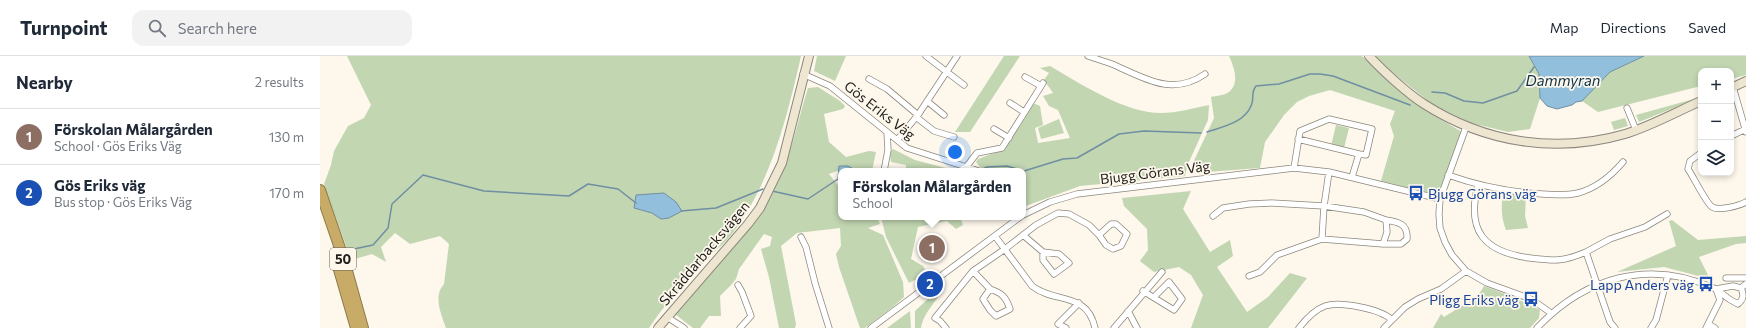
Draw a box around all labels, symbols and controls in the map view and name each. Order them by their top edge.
search box [132,10,412,46]
text: Turnpoint [20,16,108,39]
icon: search [146,17,168,39]
text: Search here [178,19,257,37]
text: Map [1550,19,1579,36]
text: Directions [1601,19,1666,36]
text: Saved [1688,19,1726,36]
map controls [1698,68,1734,176]
button: + [1698,68,1734,104]
water label: Dammyran [1526,71,1600,89]
text: Nearby [16,72,73,93]
text: 2 results [255,74,304,90]
street label: Gös Eriks Väg [841,77,919,143]
button: − [1698,104,1734,140]
text: Förskolan Målargården [54,120,213,138]
text: 1 [26,129,32,145]
text: 130 m [269,129,304,145]
text: School · Gös Eriks Väg [54,138,182,154]
button: layers [1698,140,1734,176]
your location [945,142,965,162]
street label: Bjugg Görans Väg [1099,157,1211,187]
popup [838,168,1026,220]
text: Gös Eriks väg [54,176,145,194]
text: Förskolan Målargården [853,177,1011,195]
bus stop icon: Bjugg Görans väg [1407,184,1425,202]
text: 2 [25,185,33,201]
text: 170 m [269,185,304,201]
place label: Bjugg Görans väg [1428,185,1537,202]
text: Bus stop · Gös Eriks Väg [54,194,192,210]
text: School [853,195,893,211]
street label: Skräddarbacksvägen [655,197,753,309]
pin: 1 [919,233,945,263]
road number: 50 [330,248,356,270]
pin: 2 [917,269,943,299]
bus stop icon: Lapp Anders väg [1697,275,1715,293]
place label: Lapp Anders väg [1590,276,1694,293]
bus stop icon: Pligg Eriks väg [1522,290,1540,308]
place label: Pligg Eriks väg [1429,291,1519,308]

